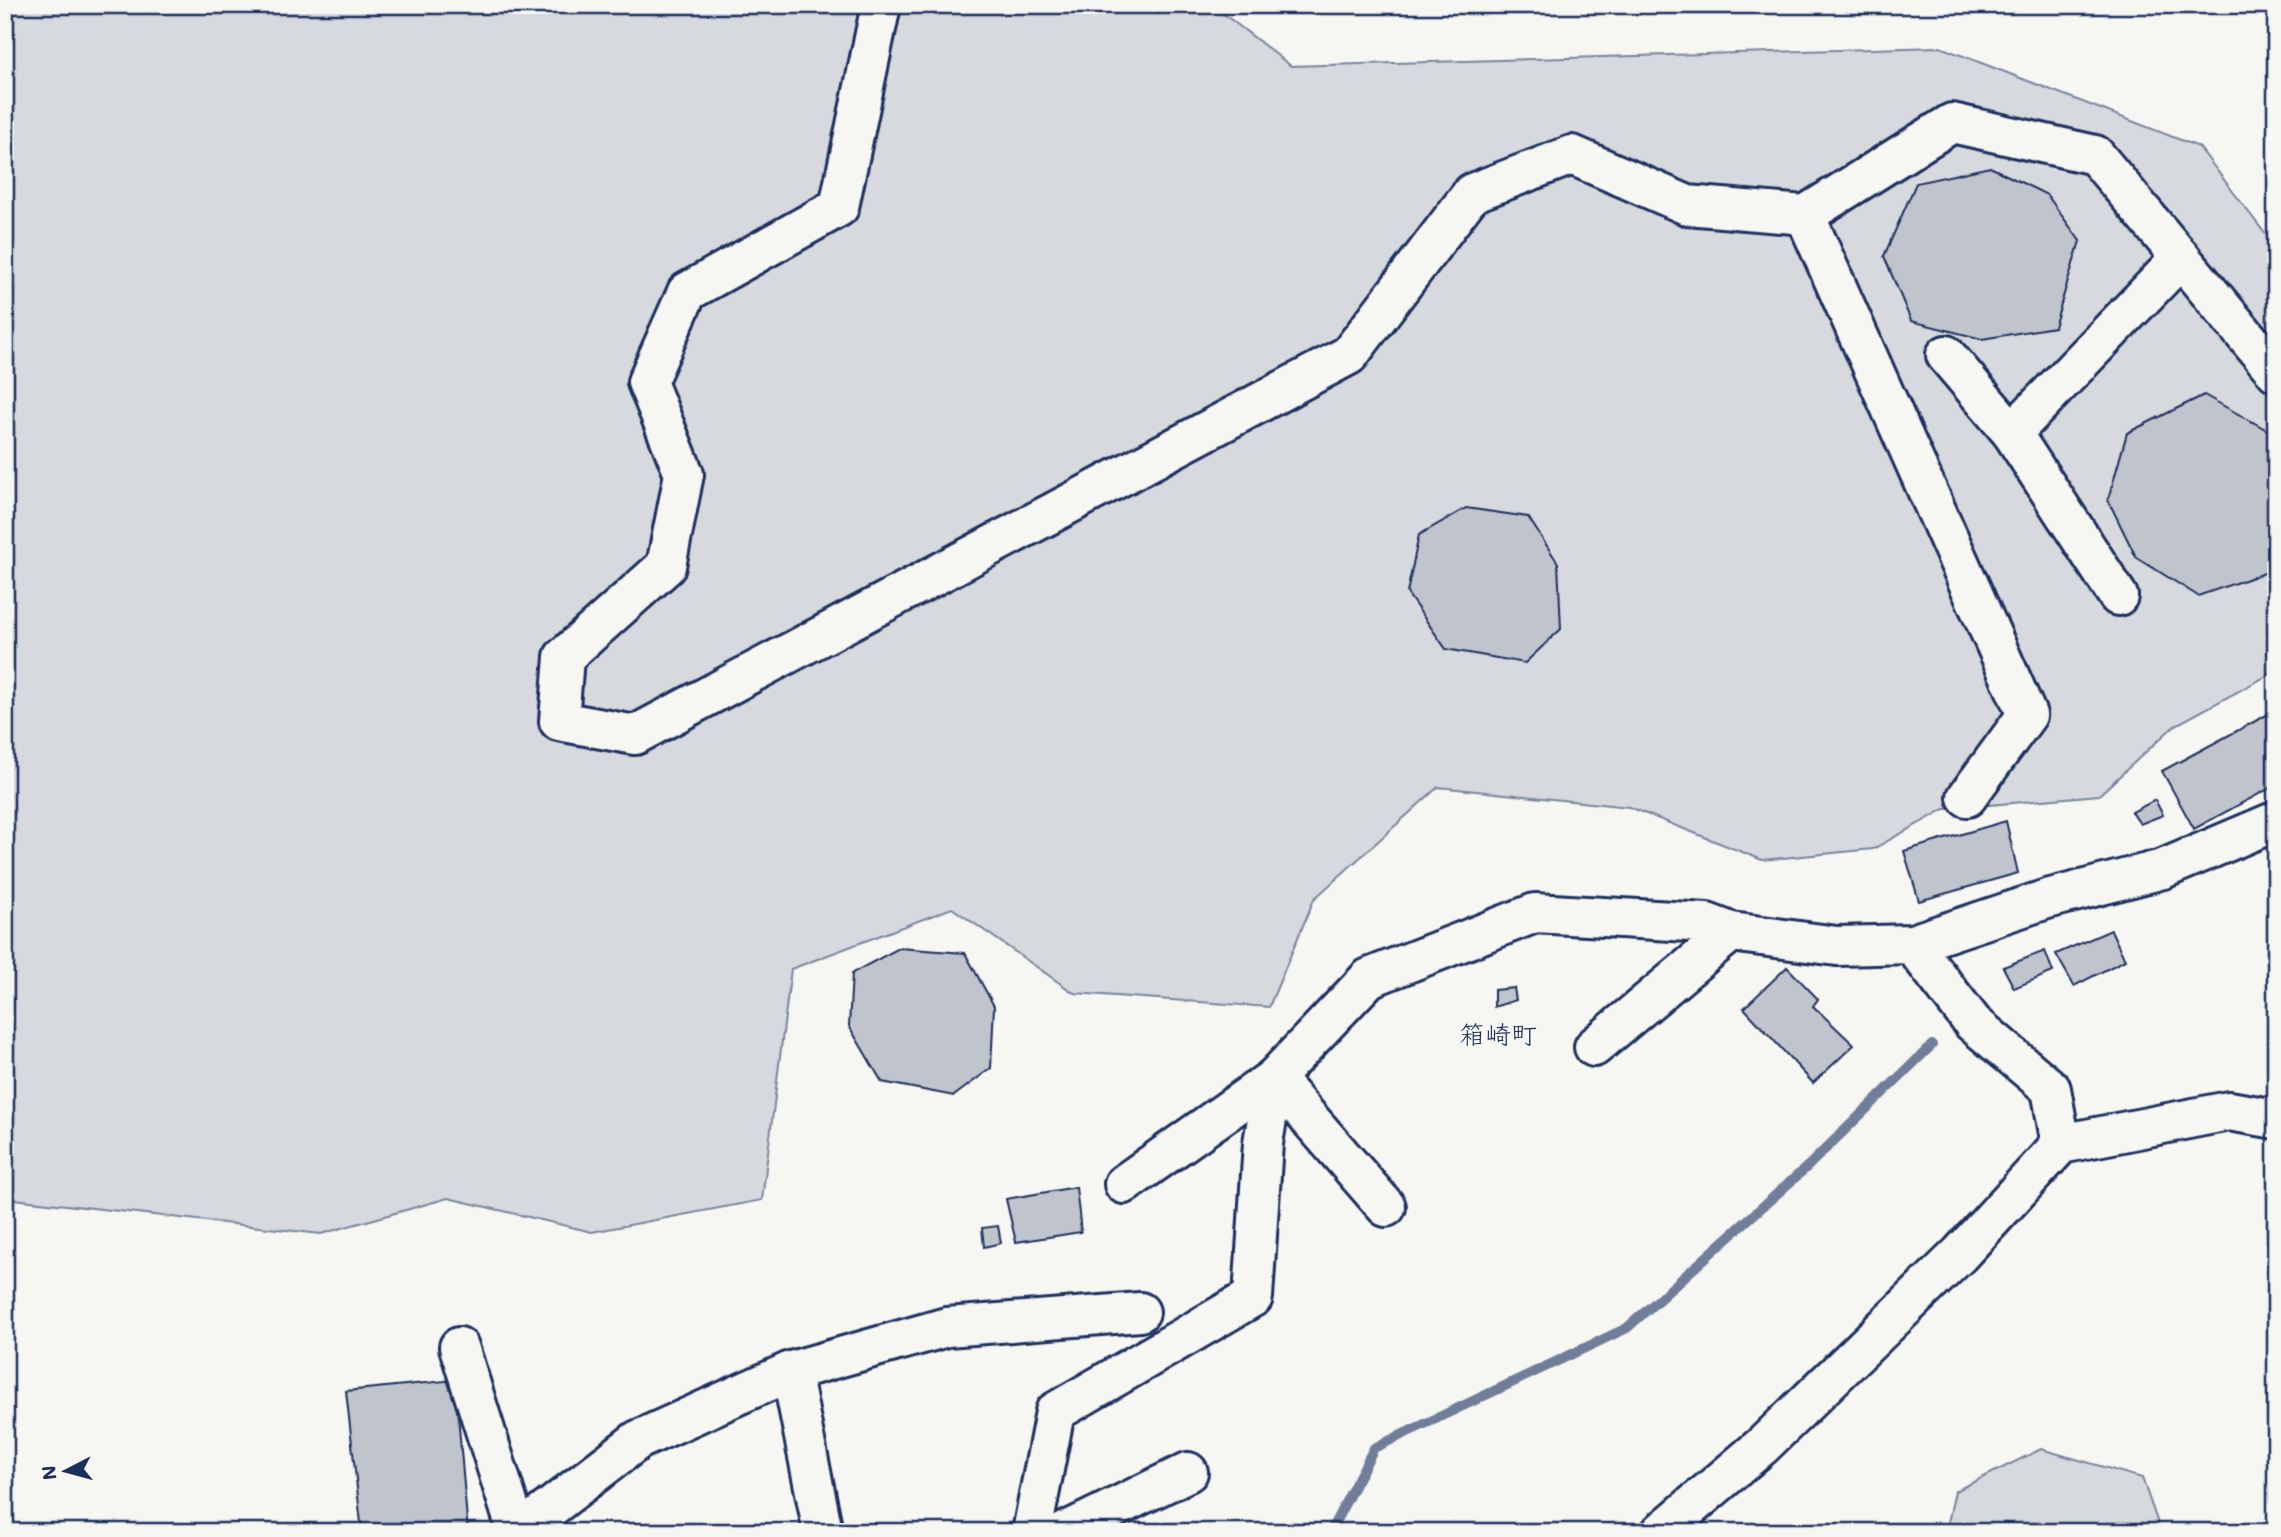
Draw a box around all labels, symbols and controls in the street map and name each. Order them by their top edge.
district label: 箱崎町 [1459,1017,1537,1051]
north arrow [32,1436,102,1506]
text: N [35,1464,62,1481]

